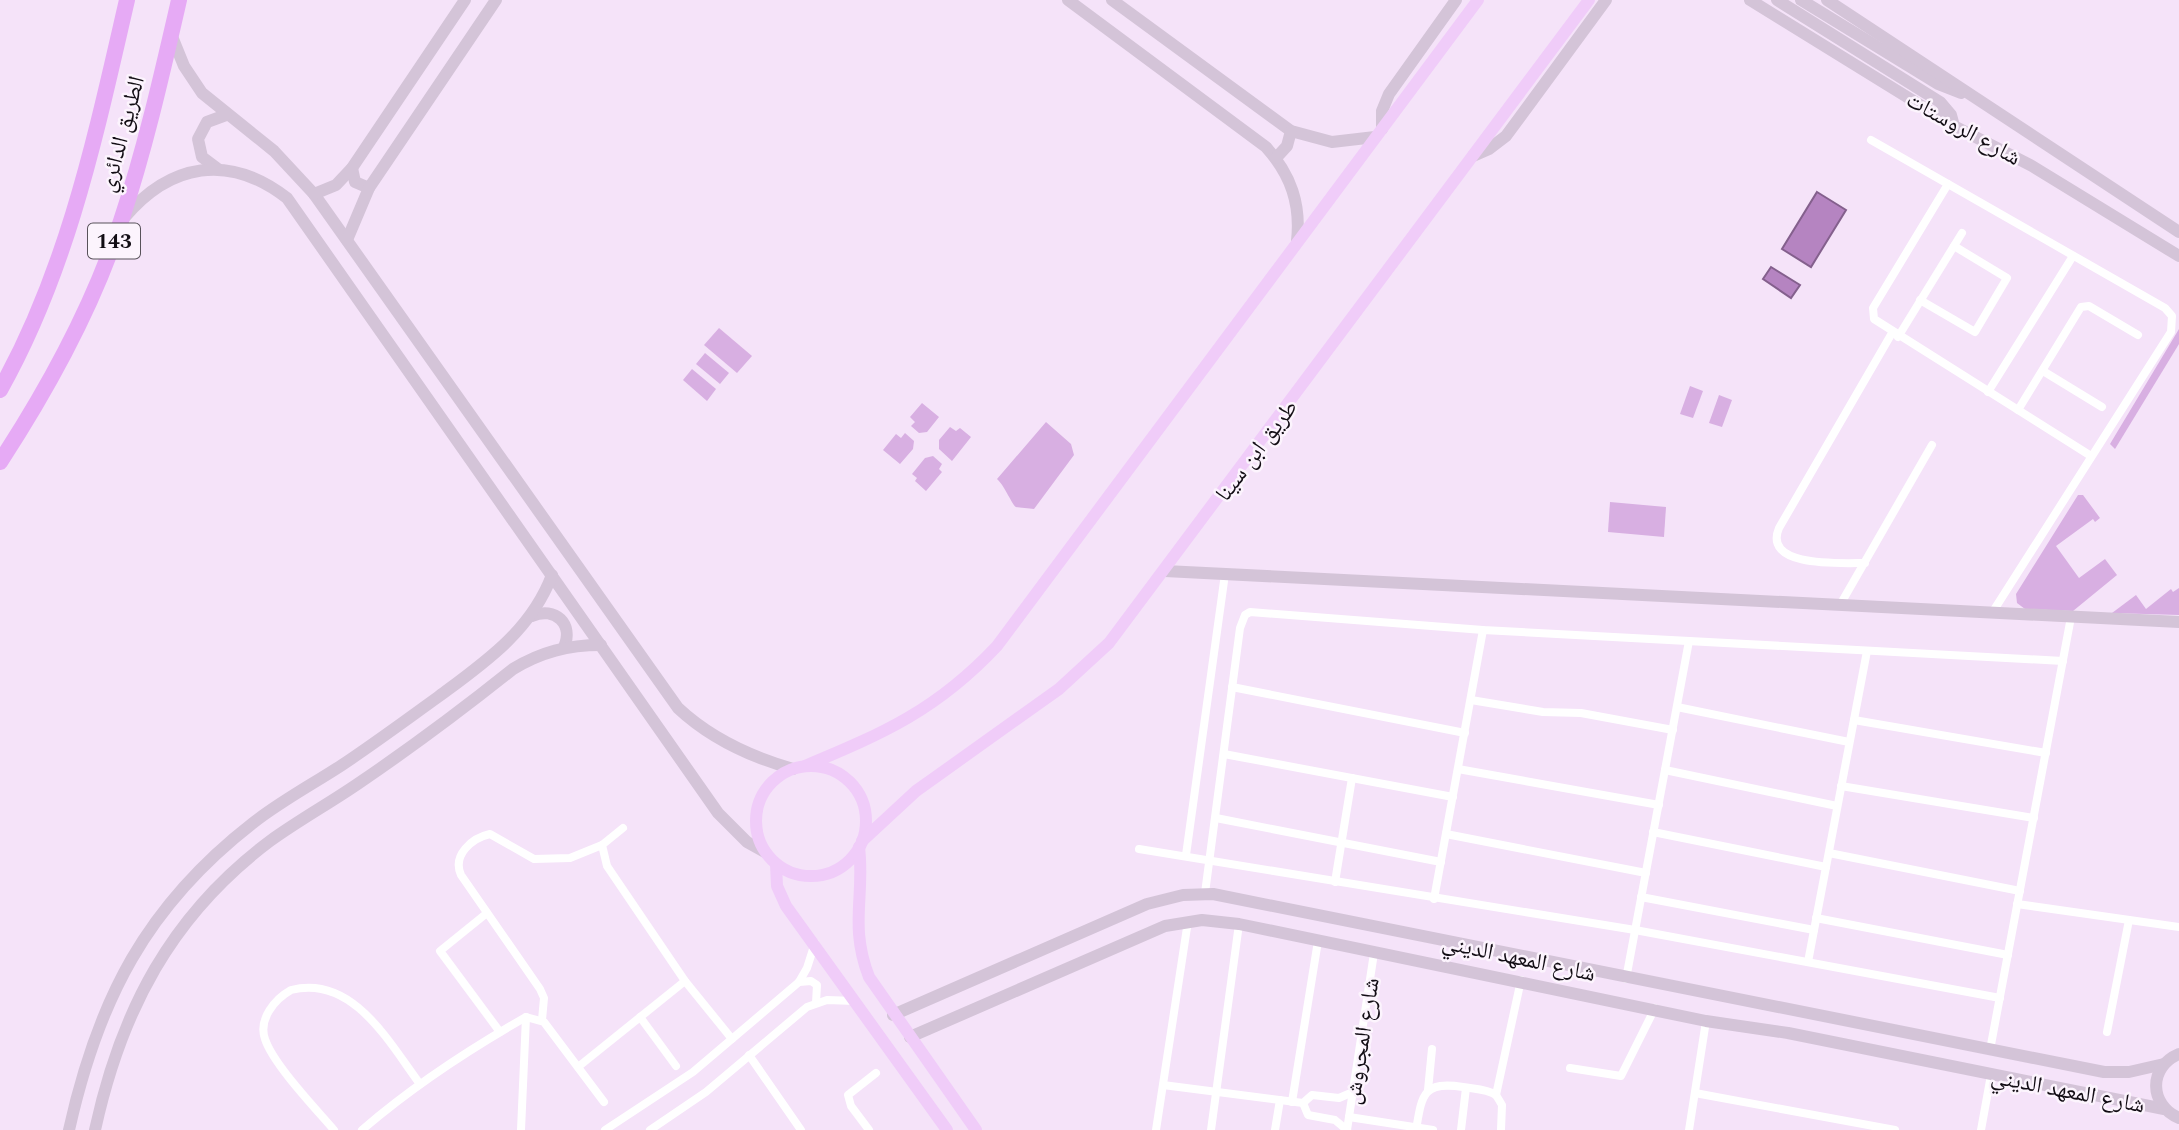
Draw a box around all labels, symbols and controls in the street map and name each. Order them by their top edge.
street label: الطريق الدائري [90,72,155,196]
street label: شارع الروستات [1899,83,2027,175]
road number: 143 [88,224,140,258]
street label: طريق ابن سينا [1207,393,1307,509]
street label: شارع المعهد الديني [1439,925,1599,992]
street label: شارع المجروش [1335,975,1390,1107]
street label: شارع المعهد الديني [1988,1059,2148,1124]

